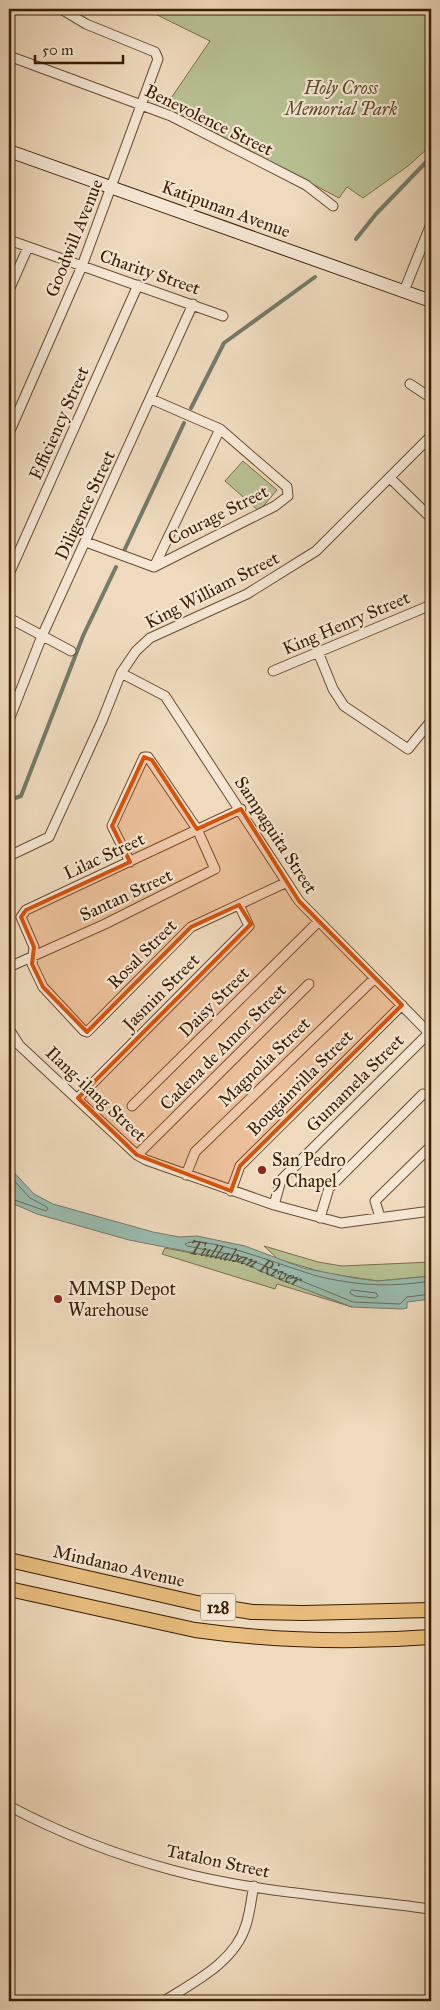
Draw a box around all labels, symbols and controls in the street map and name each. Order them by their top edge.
scale bar [35,32,122,64]
text: 50 m [42,41,74,59]
park label: Holy Cross Memorial Park [283,77,397,120]
street label: Benevolence Street [141,79,277,161]
street label: Goodwill Avenue [40,176,108,300]
street label: Katipunan Avenue [159,176,293,242]
street label: Charity Street [97,245,204,300]
street label: Efficiency Street [24,362,94,483]
street label: Diligence Street [50,446,121,564]
street label: Courage Street [164,480,273,551]
street label: King William Street [141,546,284,634]
street label: King Henry Street [279,586,414,661]
street label: Sampaguita Street [229,772,322,899]
street label: Lilac Street [60,827,149,884]
street label: Santan Street [76,864,176,926]
street label: Rosal Street [103,914,182,993]
street label: Jasmin Street [117,949,205,1037]
street label: Daisy Street [174,962,254,1042]
street label: Cadena de Amor Street [155,979,291,1115]
street label: Magnolia Street [213,1012,316,1112]
street label: Bougainvilla Street [242,1025,359,1141]
street label: Gumamela Street [302,1029,409,1136]
street label: Ilang-ilang Street [40,1042,151,1147]
place label: San Pedro 9 Chapel [272,1149,346,1192]
marker: San Pedro 9 Chapel [256,1164,268,1176]
water label: Tullahan River [187,1236,306,1292]
place label: MMSP Depot Warehouse [68,1278,177,1321]
marker: MMSP Depot Warehouse [52,1293,64,1305]
street label: Mindanao Avenue [51,1540,187,1592]
road number: 128 [200,1594,236,1620]
street label: Tatalon Street [164,1839,272,1883]

